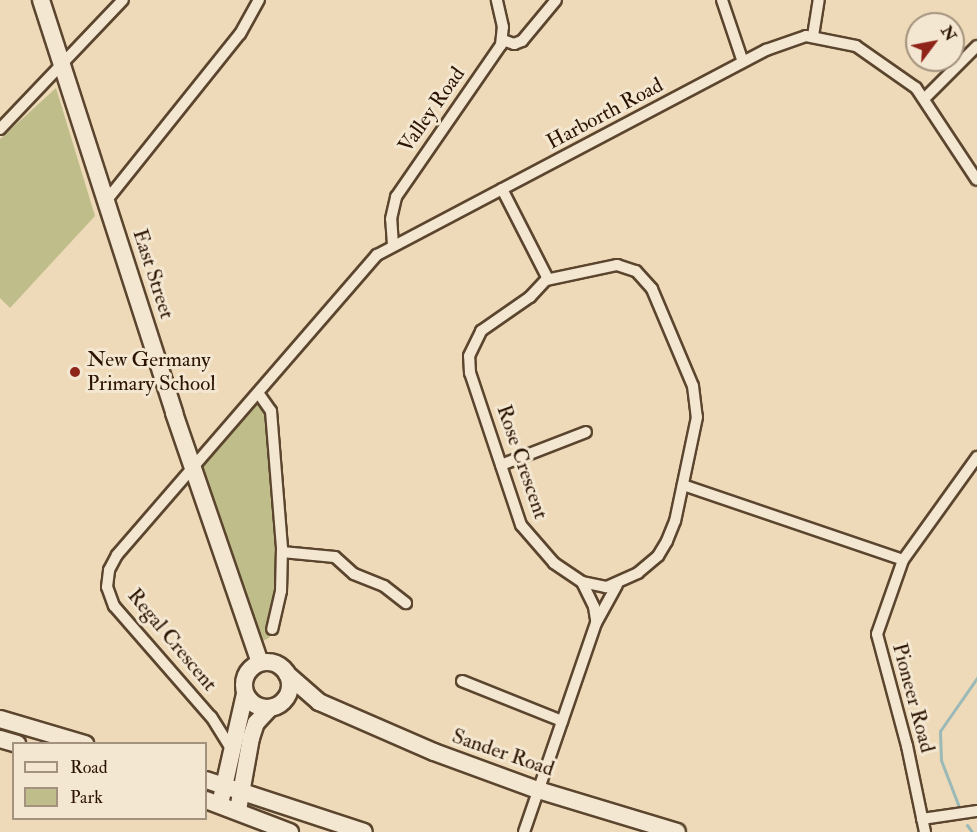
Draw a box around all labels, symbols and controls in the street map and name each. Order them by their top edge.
north arrow [905,12,965,72]
text: N [936,22,961,45]
street label: Valley Road [393,62,471,158]
street label: Harborth Road [543,73,667,155]
street label: East Street [127,226,179,322]
place label: New Germany Primary School [87,347,216,397]
marker: New Germany Primary School [68,365,82,379]
street label: Rose Crescent [491,402,553,522]
street label: Regal Crescent [122,584,222,696]
street label: Pioneer Road [886,641,940,755]
street label: Sander Road [449,724,557,782]
legend [12,742,207,820]
text: Road [70,756,108,779]
text: Park [70,786,103,809]

